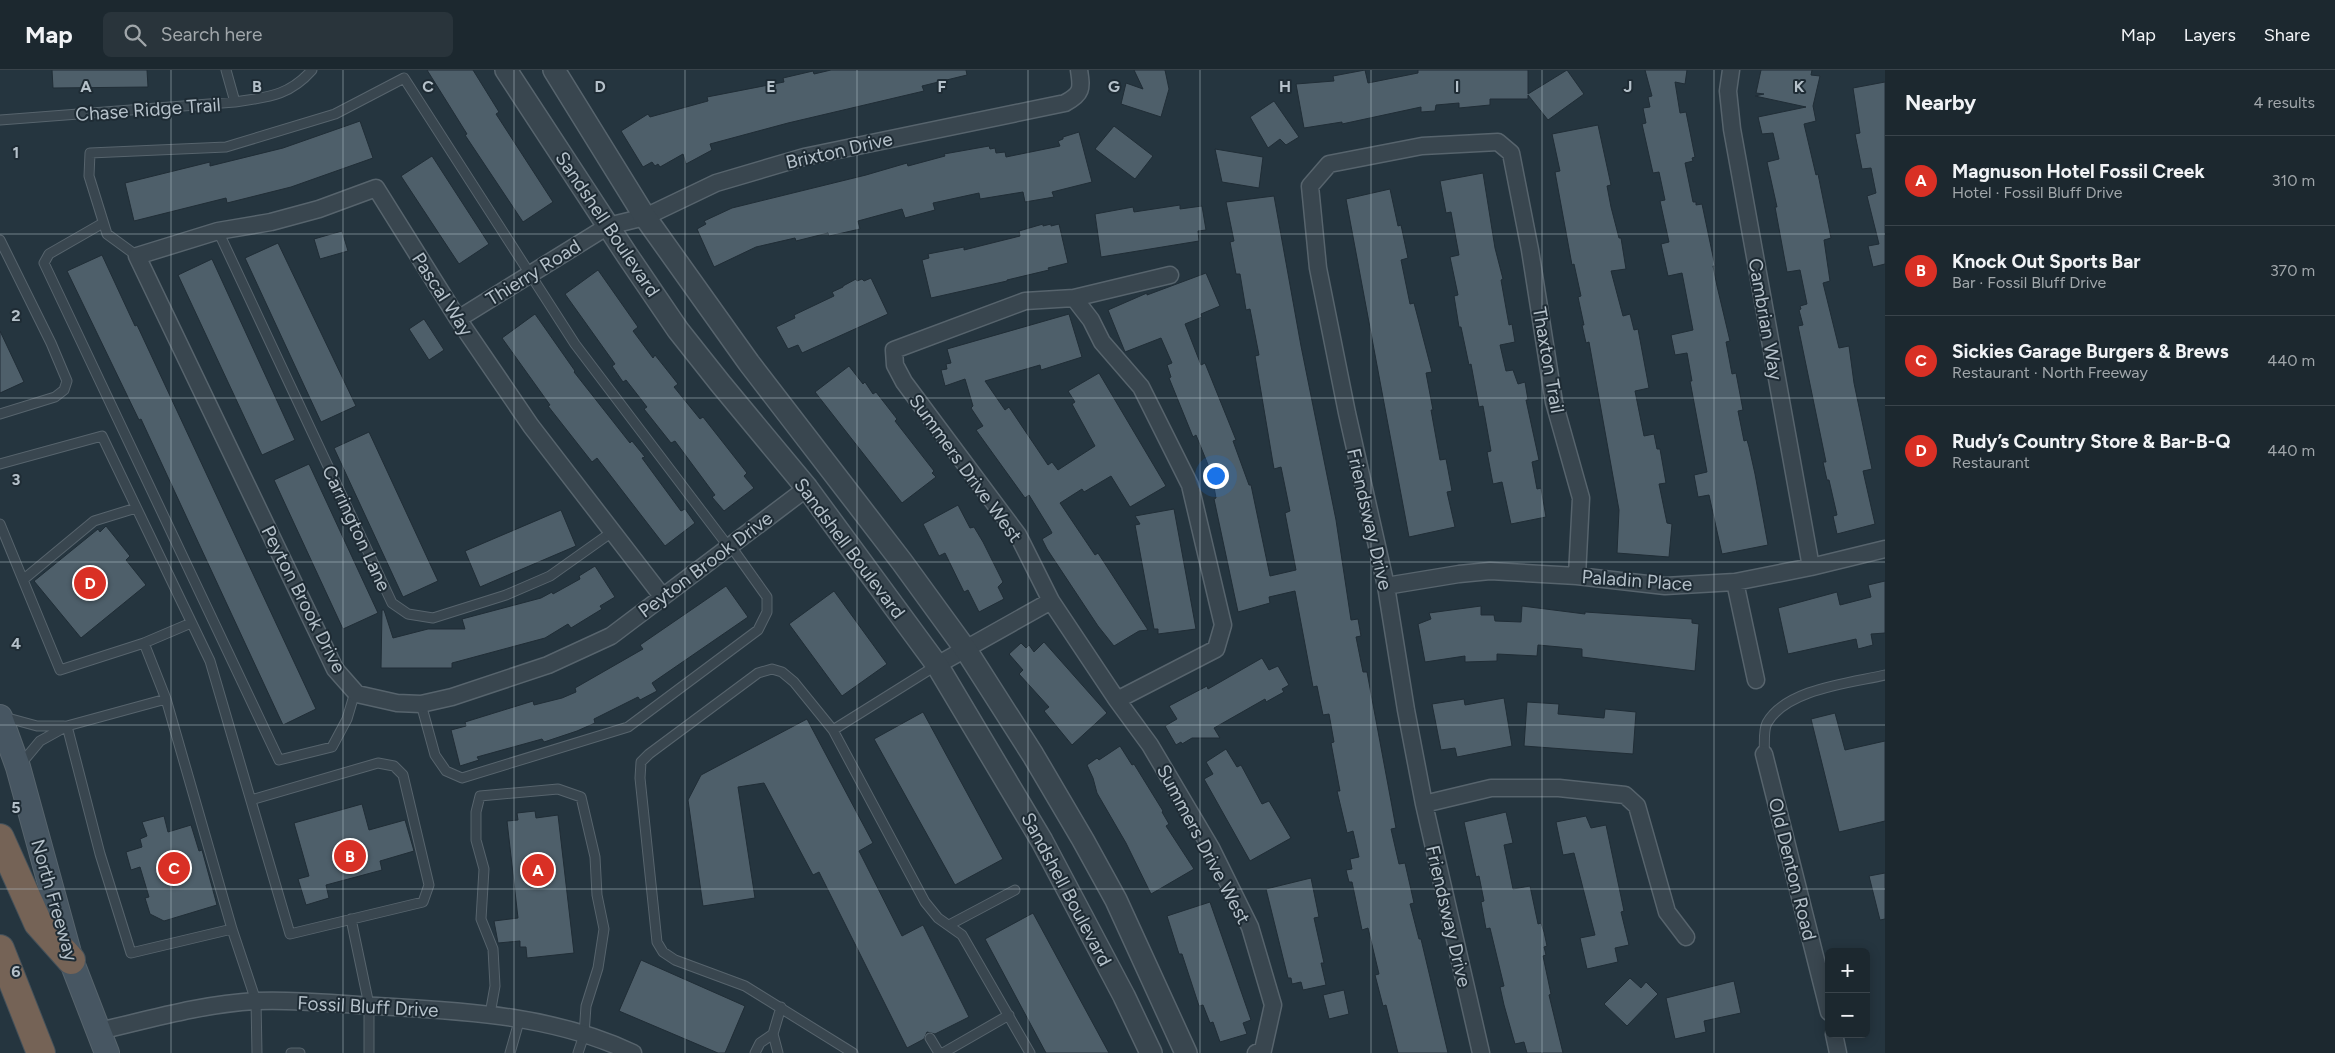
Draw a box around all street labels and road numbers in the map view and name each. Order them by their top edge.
street label: Chase Ridge Trail [74,93,222,126]
street label: Brixton Drive [783,127,895,174]
street label: Sandshell Boulevard [550,147,665,301]
street label: Thierry Road [482,234,585,311]
street label: Pascal Way [407,248,478,340]
street label: Cambrian Way [1743,256,1788,382]
street label: Thaxton Trail [1528,305,1569,415]
street label: Summers Drive West [904,390,1027,547]
street label: Friendsway Drive [1342,446,1397,592]
street label: Carrington Lane [317,462,396,595]
street label: Sandshell Boulevard [789,473,910,623]
street label: Peyton Brook Drive [634,506,777,622]
street label: Peyton Brook Drive [256,522,351,677]
street label: Paladin Place [1581,565,1693,596]
street label: Summers Drive West [1152,760,1255,928]
street label: Old Denton Road [1764,796,1821,943]
street label: Sandshell Boulevard [1016,809,1117,970]
street label: North Freeway [26,836,83,964]
street label: Friendsway Drive [1421,843,1476,989]
street label: Fossil Bluff Drive [297,991,439,1022]

